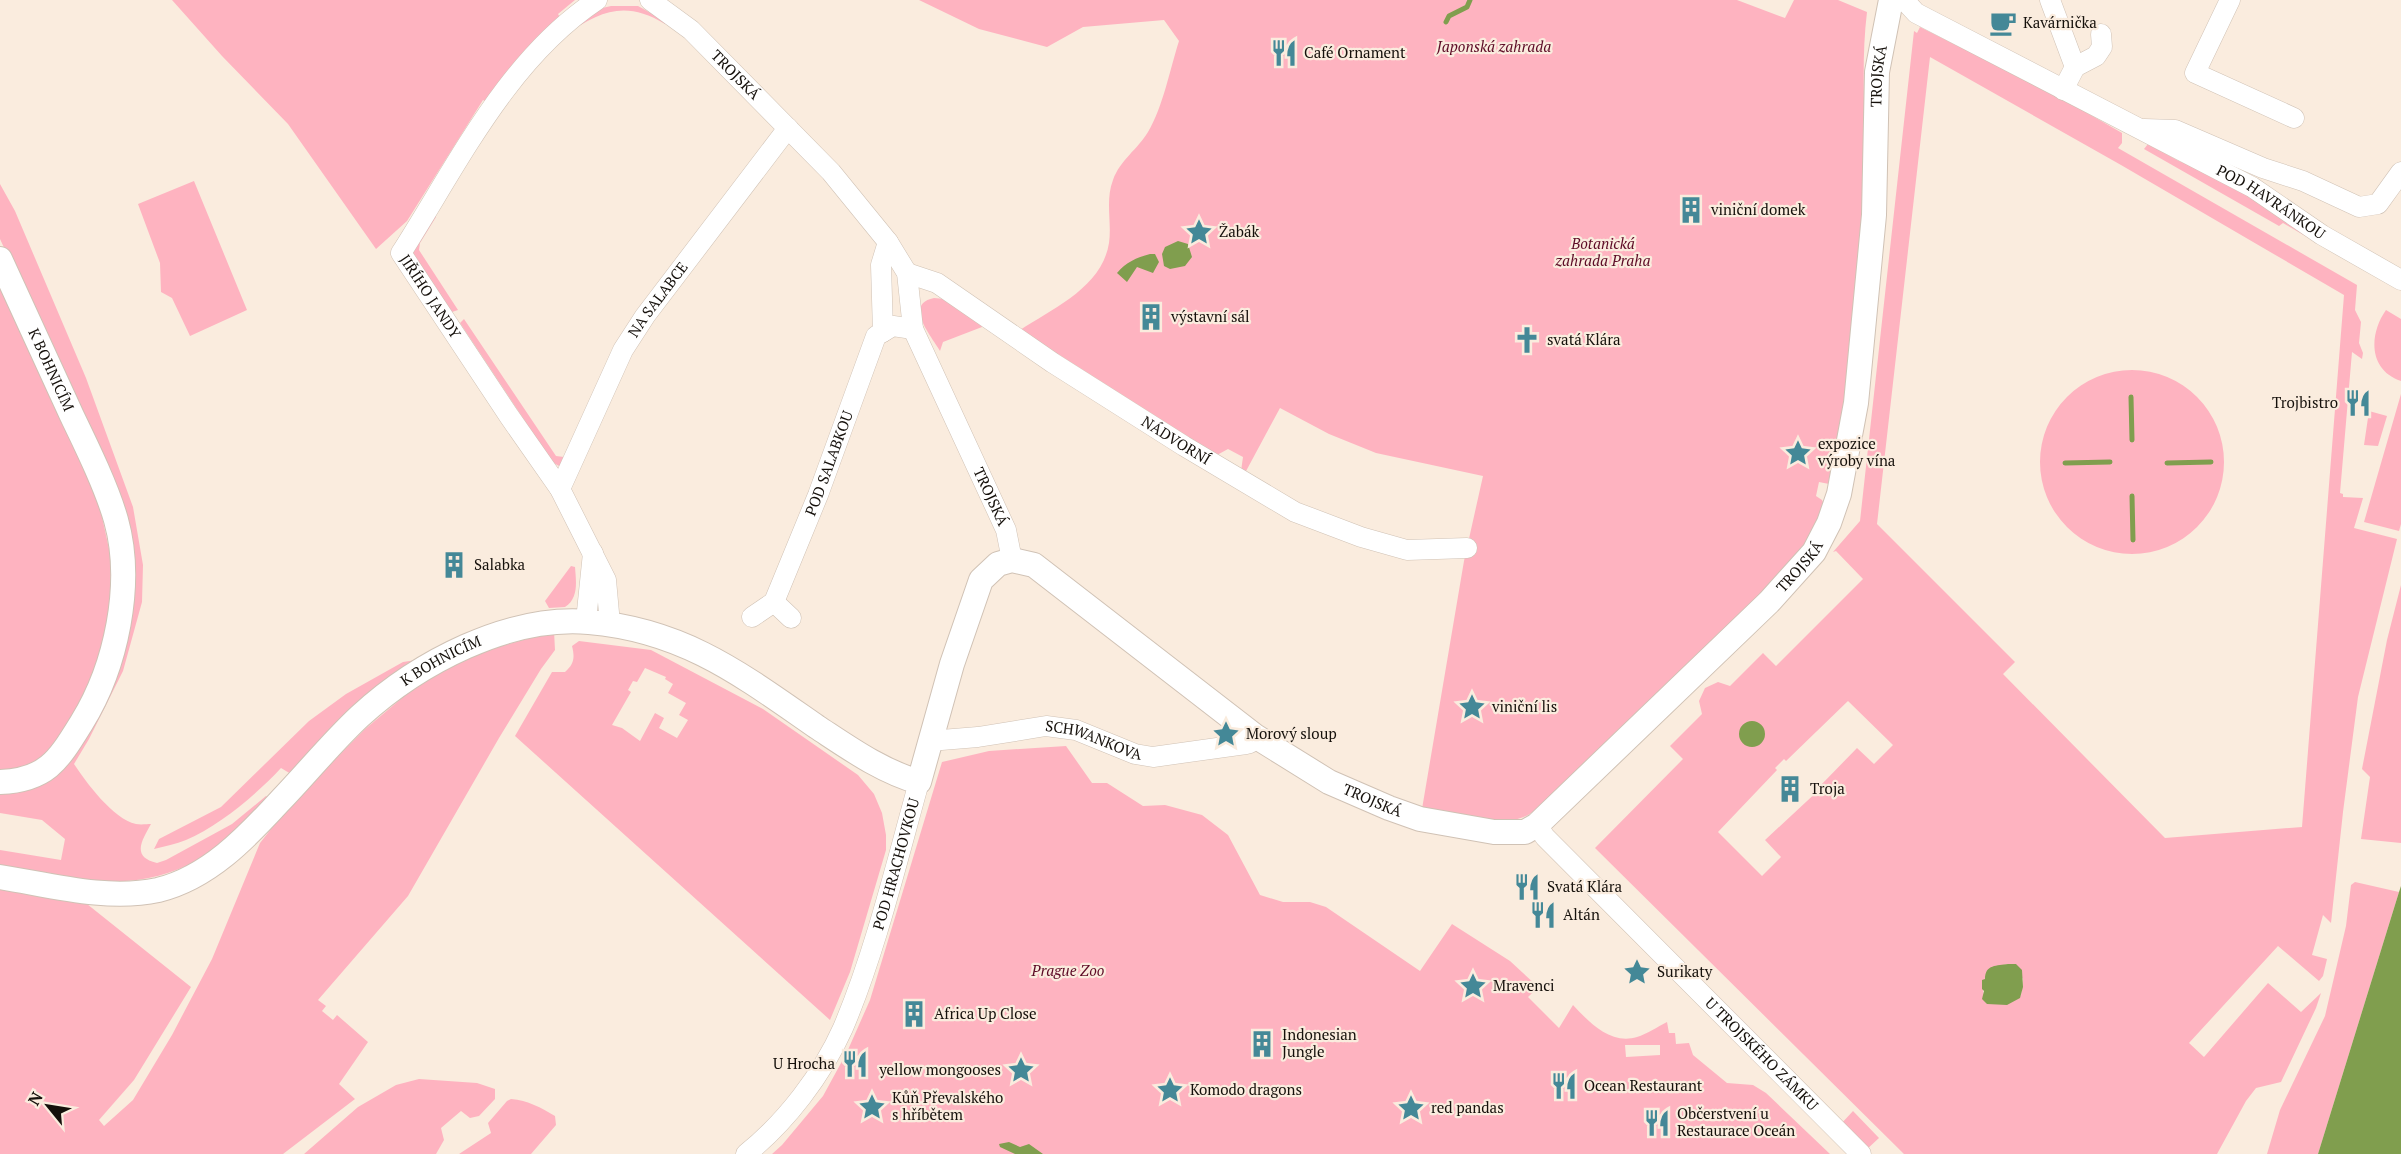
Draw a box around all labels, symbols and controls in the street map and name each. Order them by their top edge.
cafe icon: Kavárnička [1988,8,2018,38]
place label: Kavárnička [2023,12,2097,32]
park label: Japonská zahrada [1436,36,1551,56]
restaurant icon: Café Ornament [1269,38,1299,68]
place label: Café Ornament [1304,42,1406,62]
street label: TROJSKÁ [1865,43,1891,107]
street label: TROJSKÁ [707,45,766,104]
street label: POD HAVRÁNKOU [2214,159,2330,243]
building icon: viniční domek [1676,195,1706,225]
place label: viniční domek [1710,199,1806,219]
place icon: Žabák [1184,217,1214,247]
place label: Žabák [1219,221,1259,241]
park label: Botanická zahrada Praha [1555,233,1650,270]
street label: JIŘÍHO JANDY [396,250,466,342]
street label: NA SALABCE [623,257,692,341]
building icon: výstavní sál [1136,302,1166,332]
place label: výstavní sál [1170,306,1250,326]
street label: K BOHNICÍM [24,325,79,414]
church icon: svatá Klára [1512,325,1542,355]
place label: svatá Klára [1547,329,1621,349]
restaurant icon: Trojbistro [2343,388,2373,418]
place label: Trojbistro [2272,392,2338,412]
street label: POD SALABKOU [800,408,857,518]
street label: NÁDVORNÍ [1138,411,1215,469]
place label: expozice výroby vína [1817,433,1896,470]
place icon: expozice výroby vína [1783,438,1813,468]
street label: TROJSKÁ [969,464,1014,529]
street label: TROJSKÁ [1771,537,1827,596]
building icon: Salabka [439,550,469,580]
place label: Salabka [474,554,526,574]
street label: K BOHNICÍM [396,630,484,690]
place icon: viniční lis [1457,692,1487,722]
place label: viniční lis [1491,696,1557,716]
street label: SCHWANKOVA [1044,715,1144,764]
place icon: Morový sloup [1211,719,1241,749]
place label: Morový sloup [1246,723,1337,743]
building icon: Troja [1775,774,1805,804]
street label: TROJSKÁ [1340,778,1405,821]
place label: Troja [1810,778,1845,798]
street label: POD HRACHOVKOU [867,796,923,932]
restaurant icon: Svatá Klára [1512,872,1542,902]
place label: Svatá Klára [1547,876,1623,896]
restaurant icon: Altán [1528,900,1558,930]
place label: Altán [1563,904,1600,924]
place icon: Surikaty [1622,957,1652,987]
park label: Prague Zoo [1031,960,1105,980]
place label: Surikaty [1657,961,1713,981]
place icon: Mravenci [1458,971,1488,1001]
place label: Mravenci [1493,975,1555,995]
street label: U TROJSKÉHO ZÁMKU [1701,992,1823,1114]
building icon: Africa Up Close [899,999,929,1029]
place label: Africa Up Close [934,1003,1037,1023]
place label: Indonesian Jungle [1282,1024,1357,1061]
building icon: Indonesian Jungle [1247,1029,1277,1059]
restaurant icon: U Hrocha [840,1049,870,1079]
place label: U Hrocha [773,1053,835,1073]
place icon: yellow mongooses [1006,1055,1036,1085]
place label: yellow mongooses [878,1059,1001,1079]
restaurant icon: Ocean Restaurant [1549,1071,1579,1101]
place icon: Komodo dragons [1155,1075,1185,1105]
place label: Ocean Restaurant [1584,1075,1703,1095]
north arrow [18,1076,78,1136]
place label: Komodo dragons [1190,1079,1302,1099]
place label: Kůň Převalského s hříbětem [892,1087,1003,1124]
text: N [22,1088,48,1109]
place icon: Kůň Převalského s hříbětem [857,1092,887,1122]
place icon: red pandas [1396,1093,1426,1123]
place label: red pandas [1431,1097,1504,1117]
place label: Občerstvení u Restaurace Oceán [1677,1103,1795,1140]
restaurant icon: Občerstvení u Restaurace Oceán [1642,1108,1672,1138]

